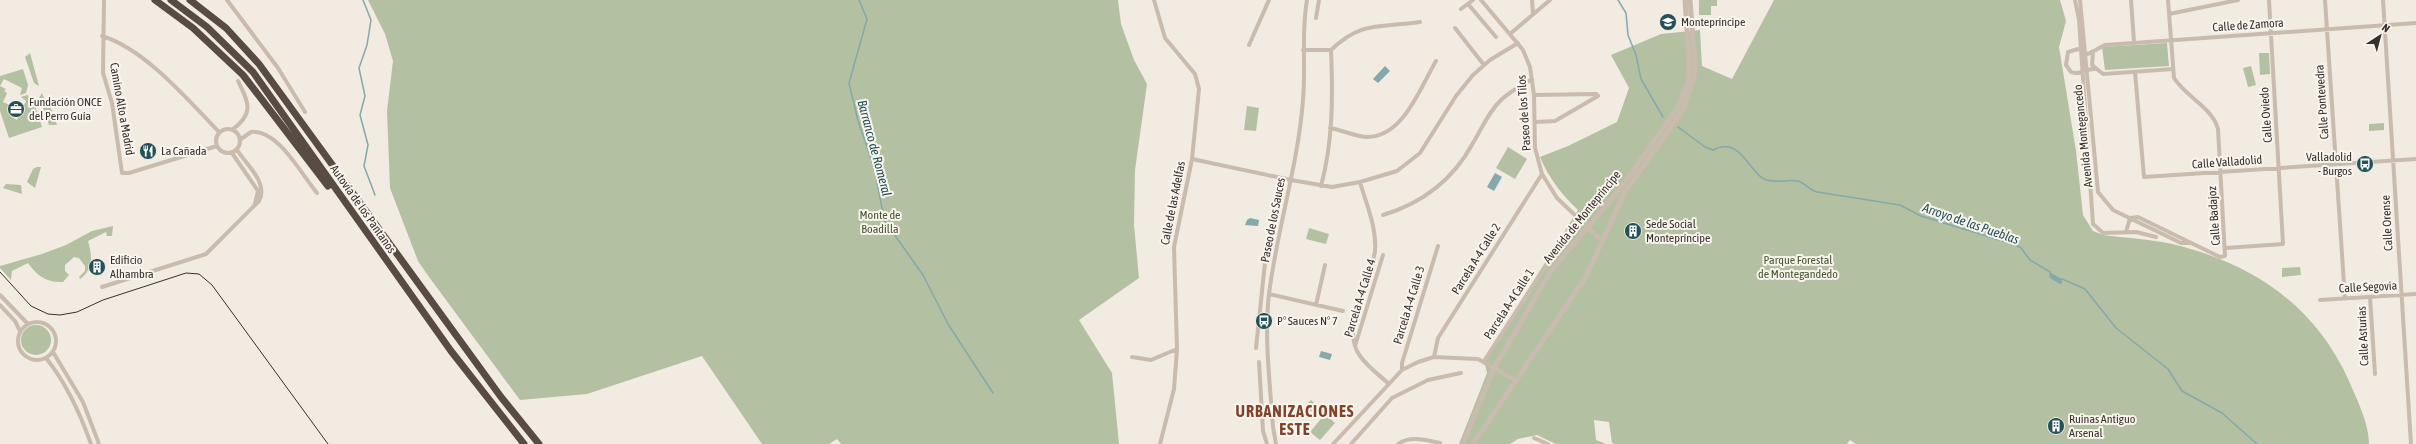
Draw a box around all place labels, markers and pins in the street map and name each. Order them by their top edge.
school or university icon: Montepríncipe [1658,12,1678,32]
place label: Montepríncipe [1681,15,1745,29]
place label: Fundación ONCE del Perro Guía [29,95,102,123]
office icon: Fundación ONCE del Perro Guía [6,99,26,119]
restaurant icon: La Cañada [138,141,158,161]
place label: La Cañada [161,144,207,158]
place label: Valladolid - Burgos [2306,150,2352,178]
bus stop icon: Valladolid - Burgos [2355,154,2375,174]
place label: Sede Social Montepríncipe [1646,217,1710,245]
building icon: Sede Social Montepríncipe [1623,221,1643,241]
place label: Edificio Alhambra [110,253,154,281]
building icon: Edificio Alhambra [87,257,107,277]
bus stop icon: Pº Sauces Nº 7 [1254,311,1274,331]
place label: Pº Sauces Nº 7 [1277,314,1338,328]
place label: Ruinas Antiguo Arsenal [2069,412,2136,440]
building icon: Ruinas Antiguo Arsenal [2046,416,2066,436]

